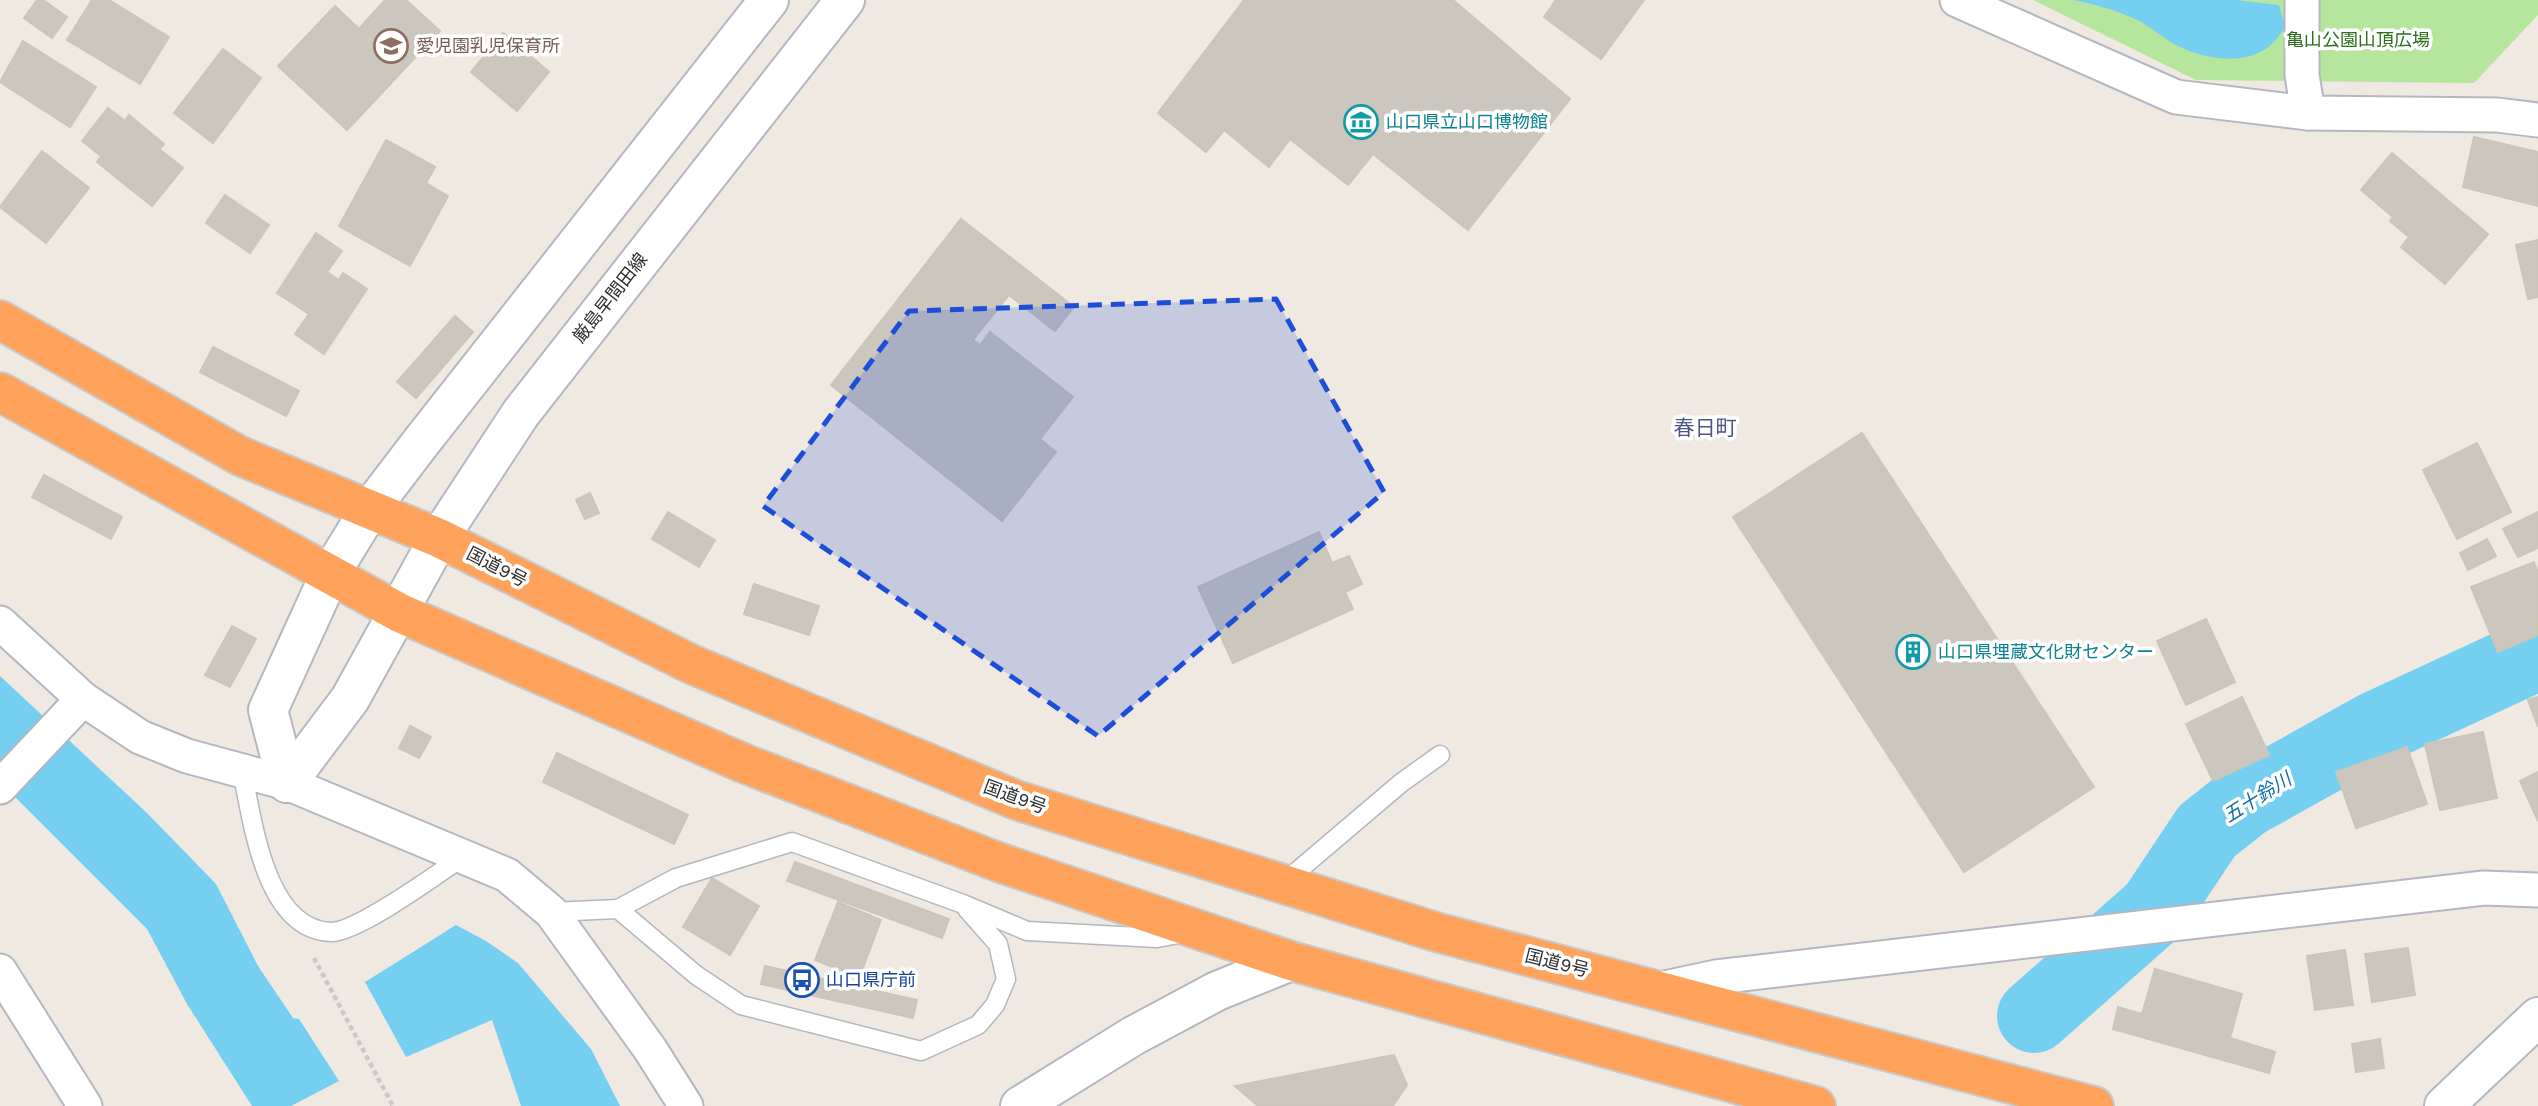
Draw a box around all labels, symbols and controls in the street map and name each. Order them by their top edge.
school or university icon: 愛児園乳児保育所 [372,27,410,65]
park label: 亀山公園山頂広場 [2286,29,2430,50]
place label: 愛児園乳児保育所 [416,35,560,56]
museum icon: 山口県立山口博物館 [1342,103,1380,141]
place label: 山口県立山口博物館 [1386,111,1548,132]
street label: 厳島早間田線 [568,249,651,347]
district label: 春日町 [1674,415,1737,440]
street label: 国道9号 [463,542,531,591]
building icon: 山口県埋蔵文化財センター [1894,633,1932,671]
place label: 山口県埋蔵文化財センター [1938,641,2154,662]
water label: 五十鈴川 [2219,766,2297,827]
street label: 国道9号 [981,776,1049,818]
street label: 国道9号 [1523,944,1591,981]
bus stop icon: 山口県庁前 [783,961,821,999]
place label: 山口県庁前 [826,969,916,990]

